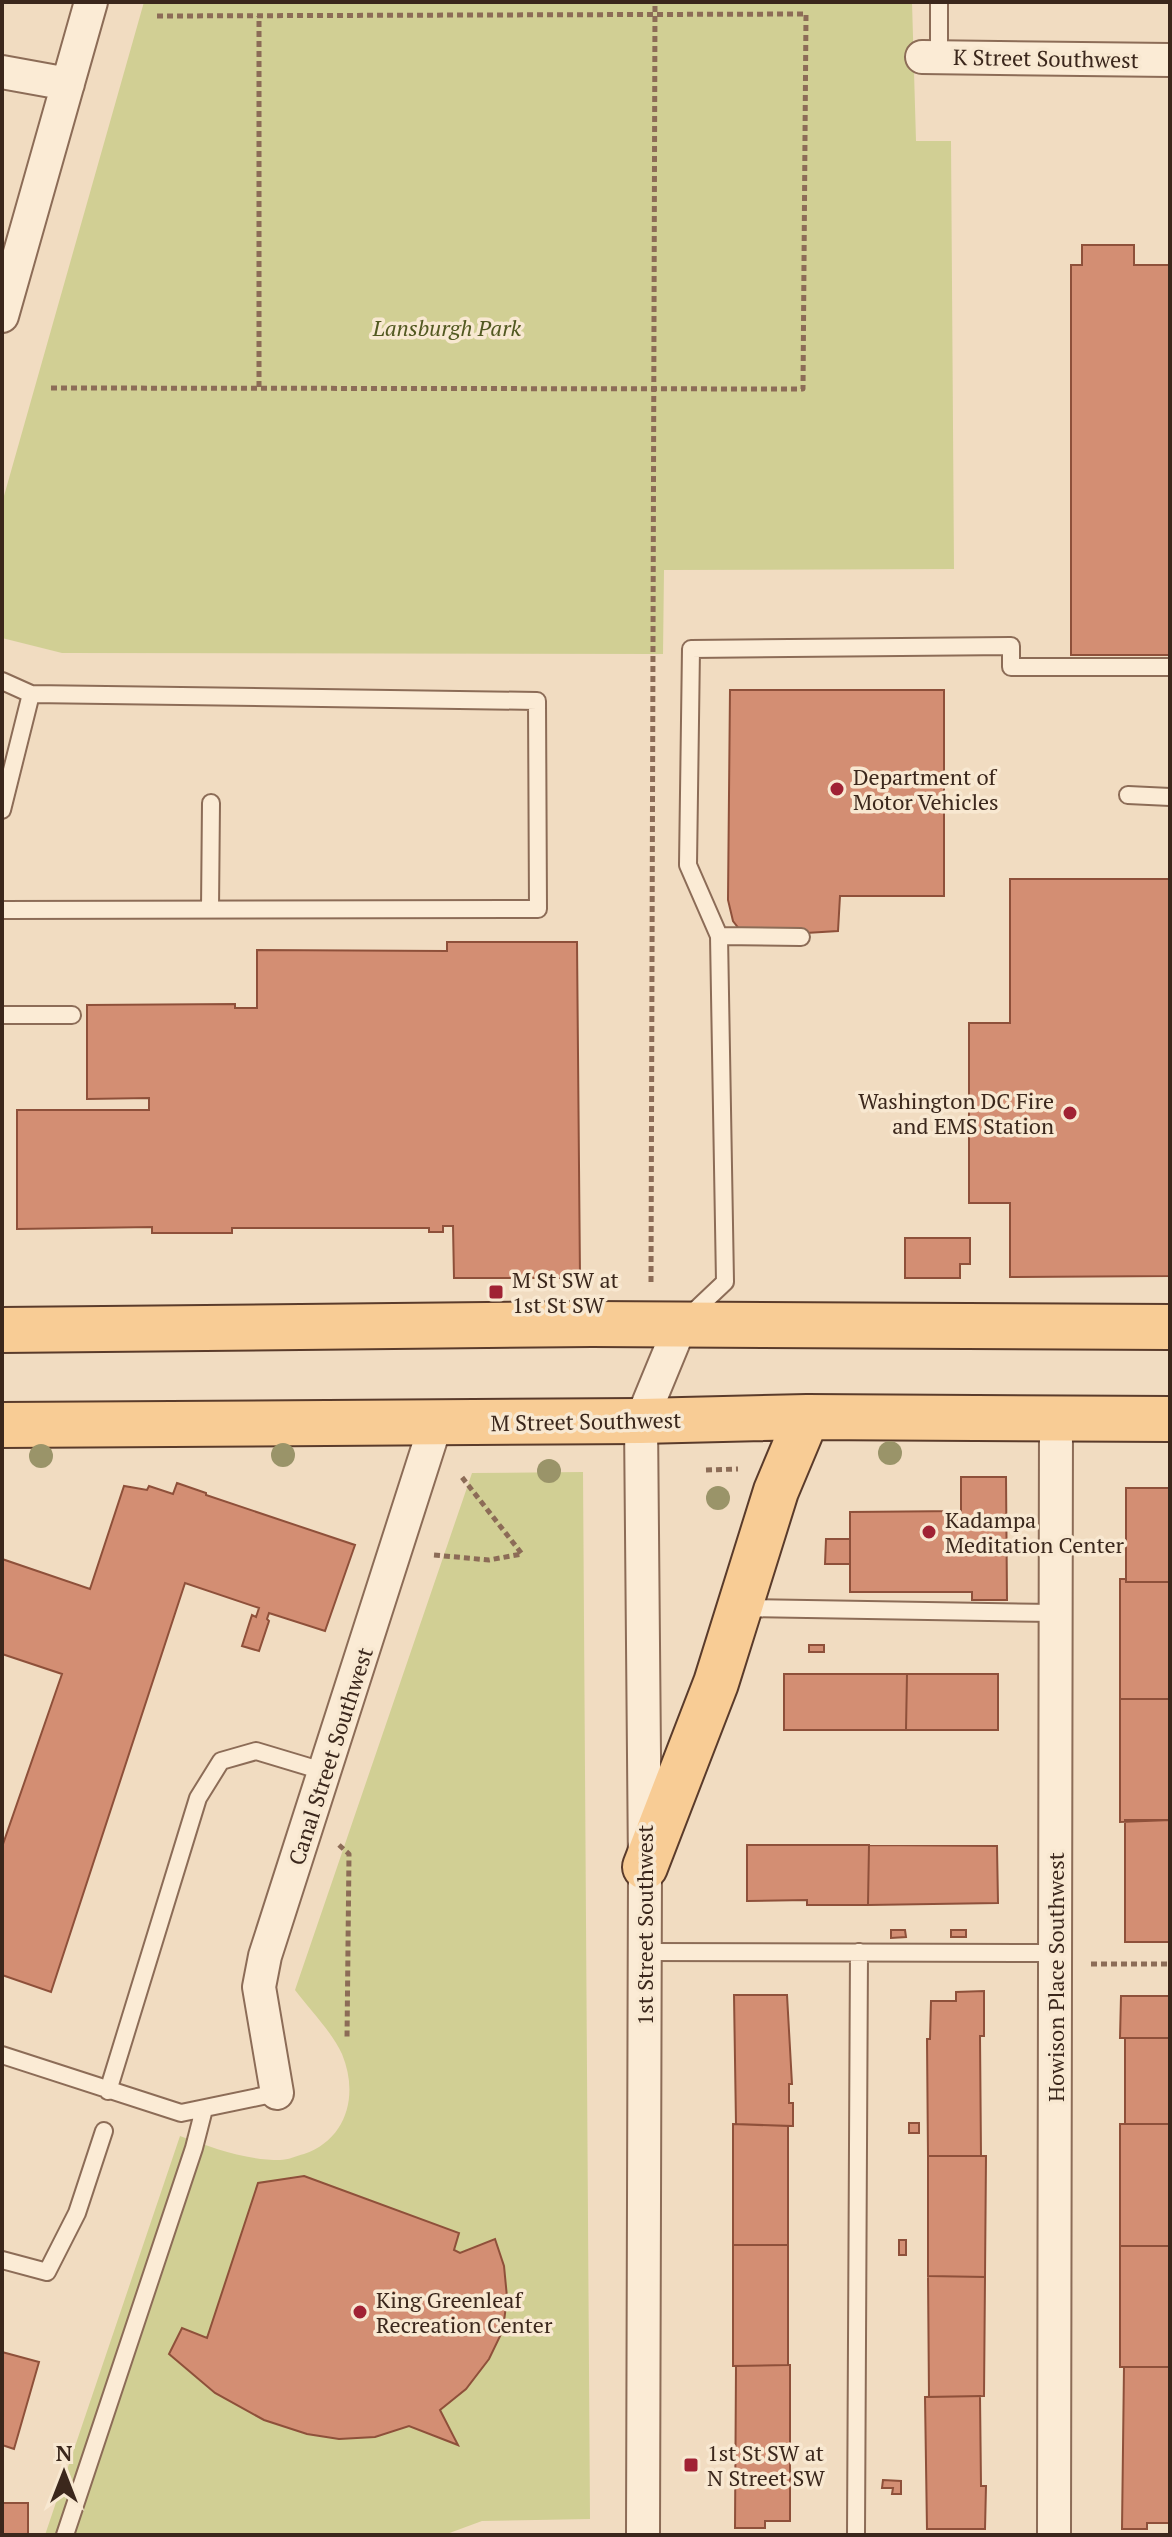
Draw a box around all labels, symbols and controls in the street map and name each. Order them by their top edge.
street label: K Street Southwest [953,42,1139,74]
park label: Lansburgh Park [372,313,522,342]
place label: Department of Motor Vehicles [853,762,999,816]
marker: Department of Motor Vehicles [828,780,846,798]
place label: Washington DC Fire and EMS Station [858,1086,1054,1140]
marker: Washington DC Fire and EMS Station [1061,1104,1079,1122]
place label: M St SW at 1st St SW [512,1265,619,1319]
marker: M St SW at 1st St SW [487,1283,505,1301]
street label: M Street Southwest [490,1405,682,1437]
place label: Kadampa Meditation Center [945,1505,1125,1559]
marker: Kadampa Meditation Center [920,1523,938,1541]
street label: Canal Street Southwest [281,1643,379,1869]
street label: 1st Street Southwest [630,1825,659,2025]
street label: Howison Place Southwest [1041,1852,1070,2102]
place label: King Greenleaf Recreation Center [376,2285,553,2339]
marker: King Greenleaf Recreation Center [351,2303,369,2321]
north arrow [24,2433,104,2513]
text: N [56,2438,73,2467]
place label: 1st St SW at N Street SW [707,2438,825,2492]
marker: 1st St SW at N Street SW [682,2456,700,2474]

